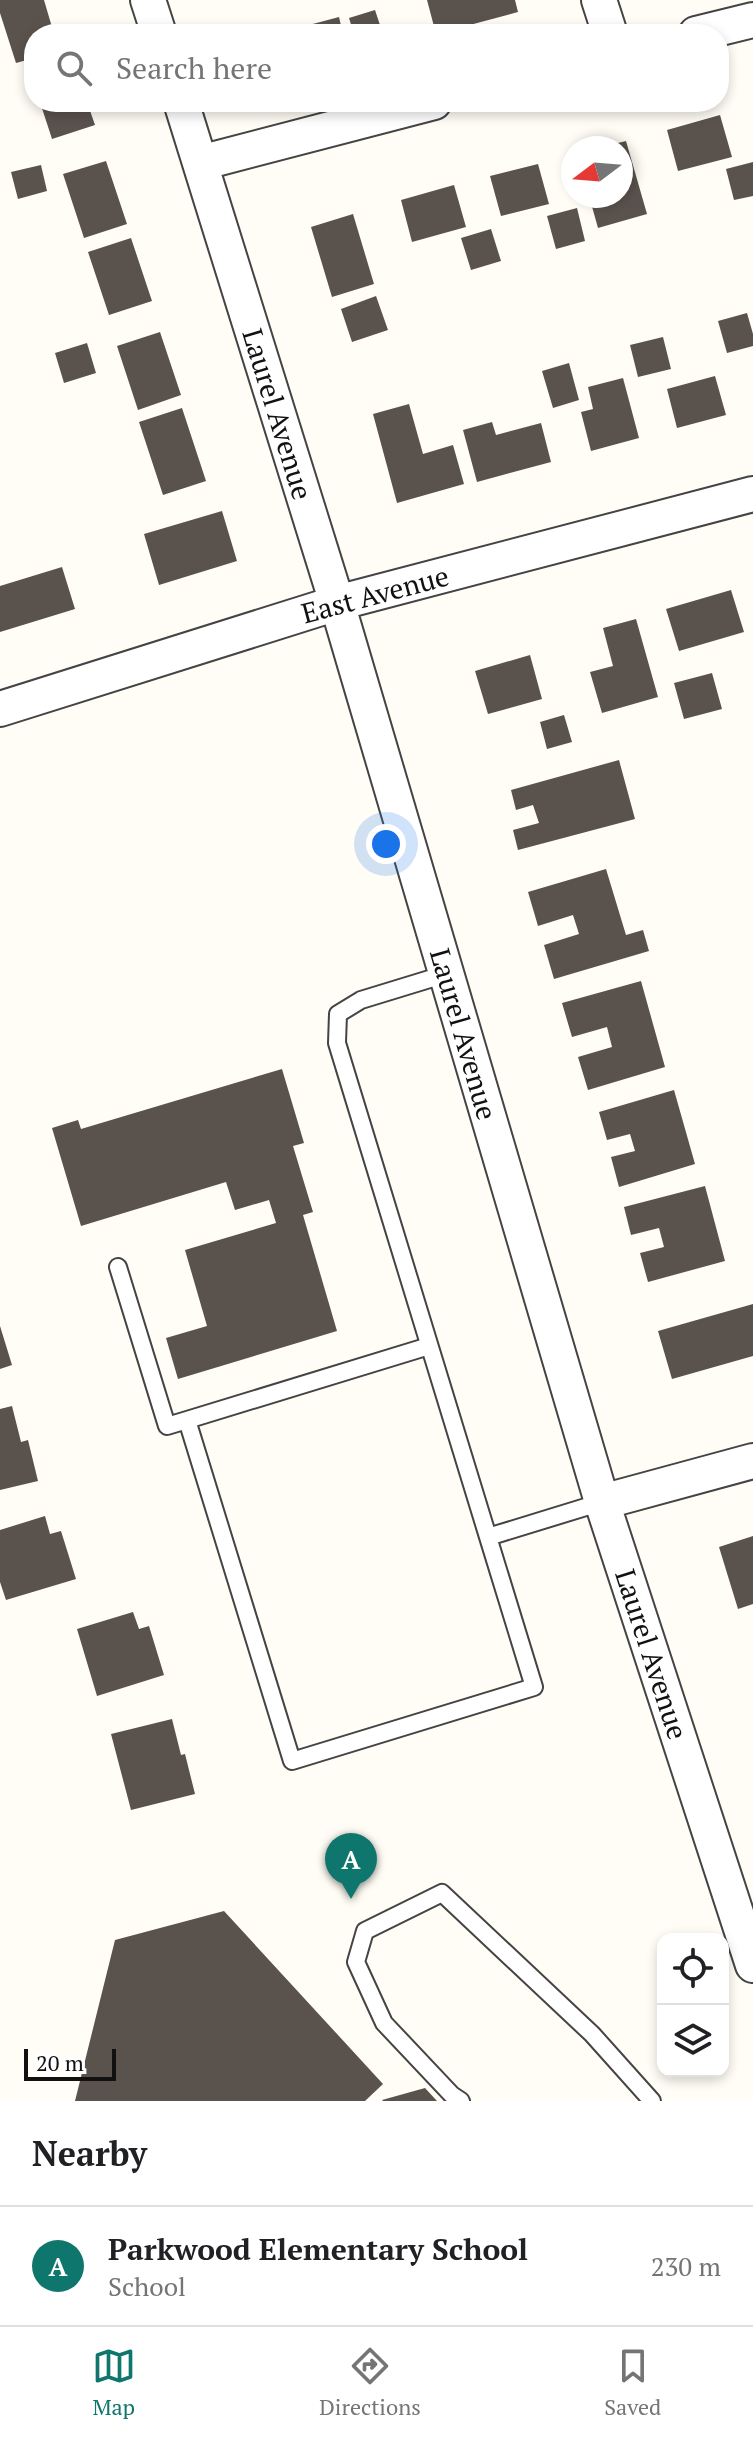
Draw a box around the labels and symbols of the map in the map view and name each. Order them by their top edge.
north arrow [561,136,633,208]
street label: Laurel Avenue [234,324,322,504]
street label: East Avenue [297,557,453,631]
your location [366,824,406,864]
street label: Laurel Avenue [422,944,506,1124]
street label: Laurel Avenue [607,1564,697,1744]
pin: A [325,1833,377,1899]
scale bar [24,2045,116,2081]

